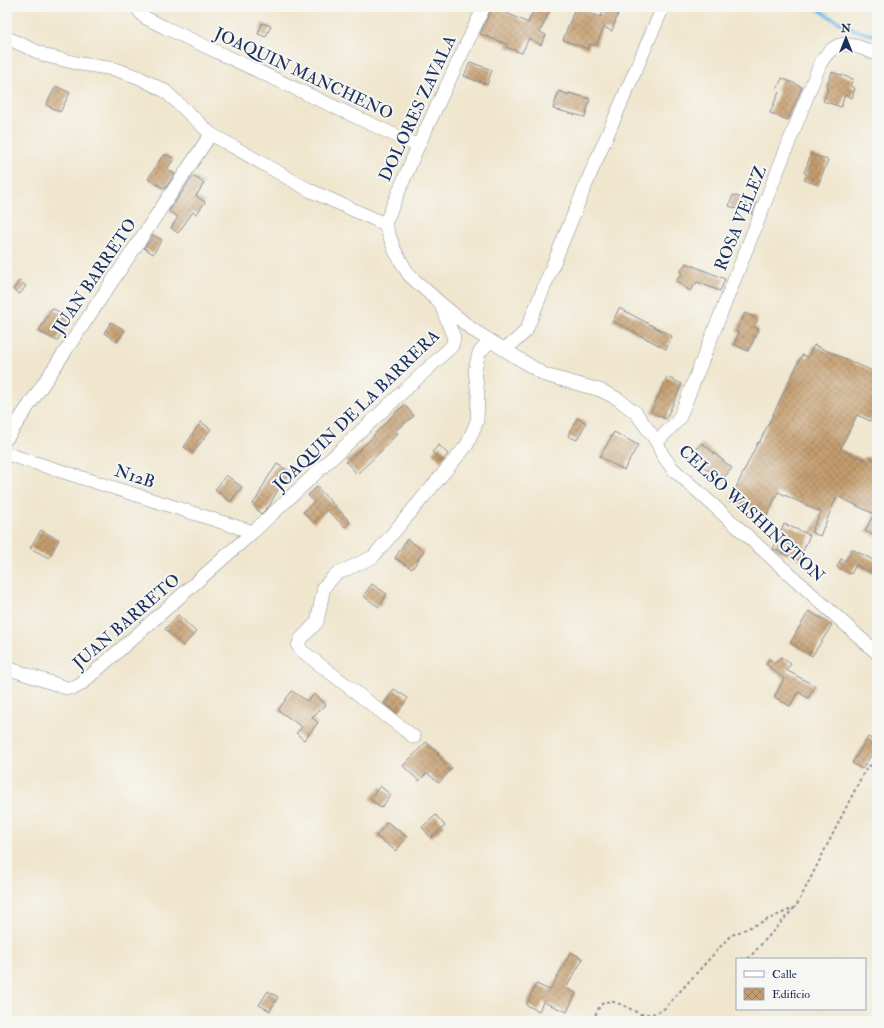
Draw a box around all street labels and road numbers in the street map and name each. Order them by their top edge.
street label: JOAQUIN MANCHENO [210,22,397,125]
street label: DOLORES ZAVALA [374,32,461,185]
street label: ROSA VELEZ [710,163,771,274]
street label: JUAN BARRETO [47,214,142,340]
street label: JOAQUIN DE LA BARRERA [268,325,445,497]
street label: CELSO WASHINGTON [674,440,830,587]
street label: N12B [112,460,158,493]
street label: JUAN BARRETO [68,569,185,675]

